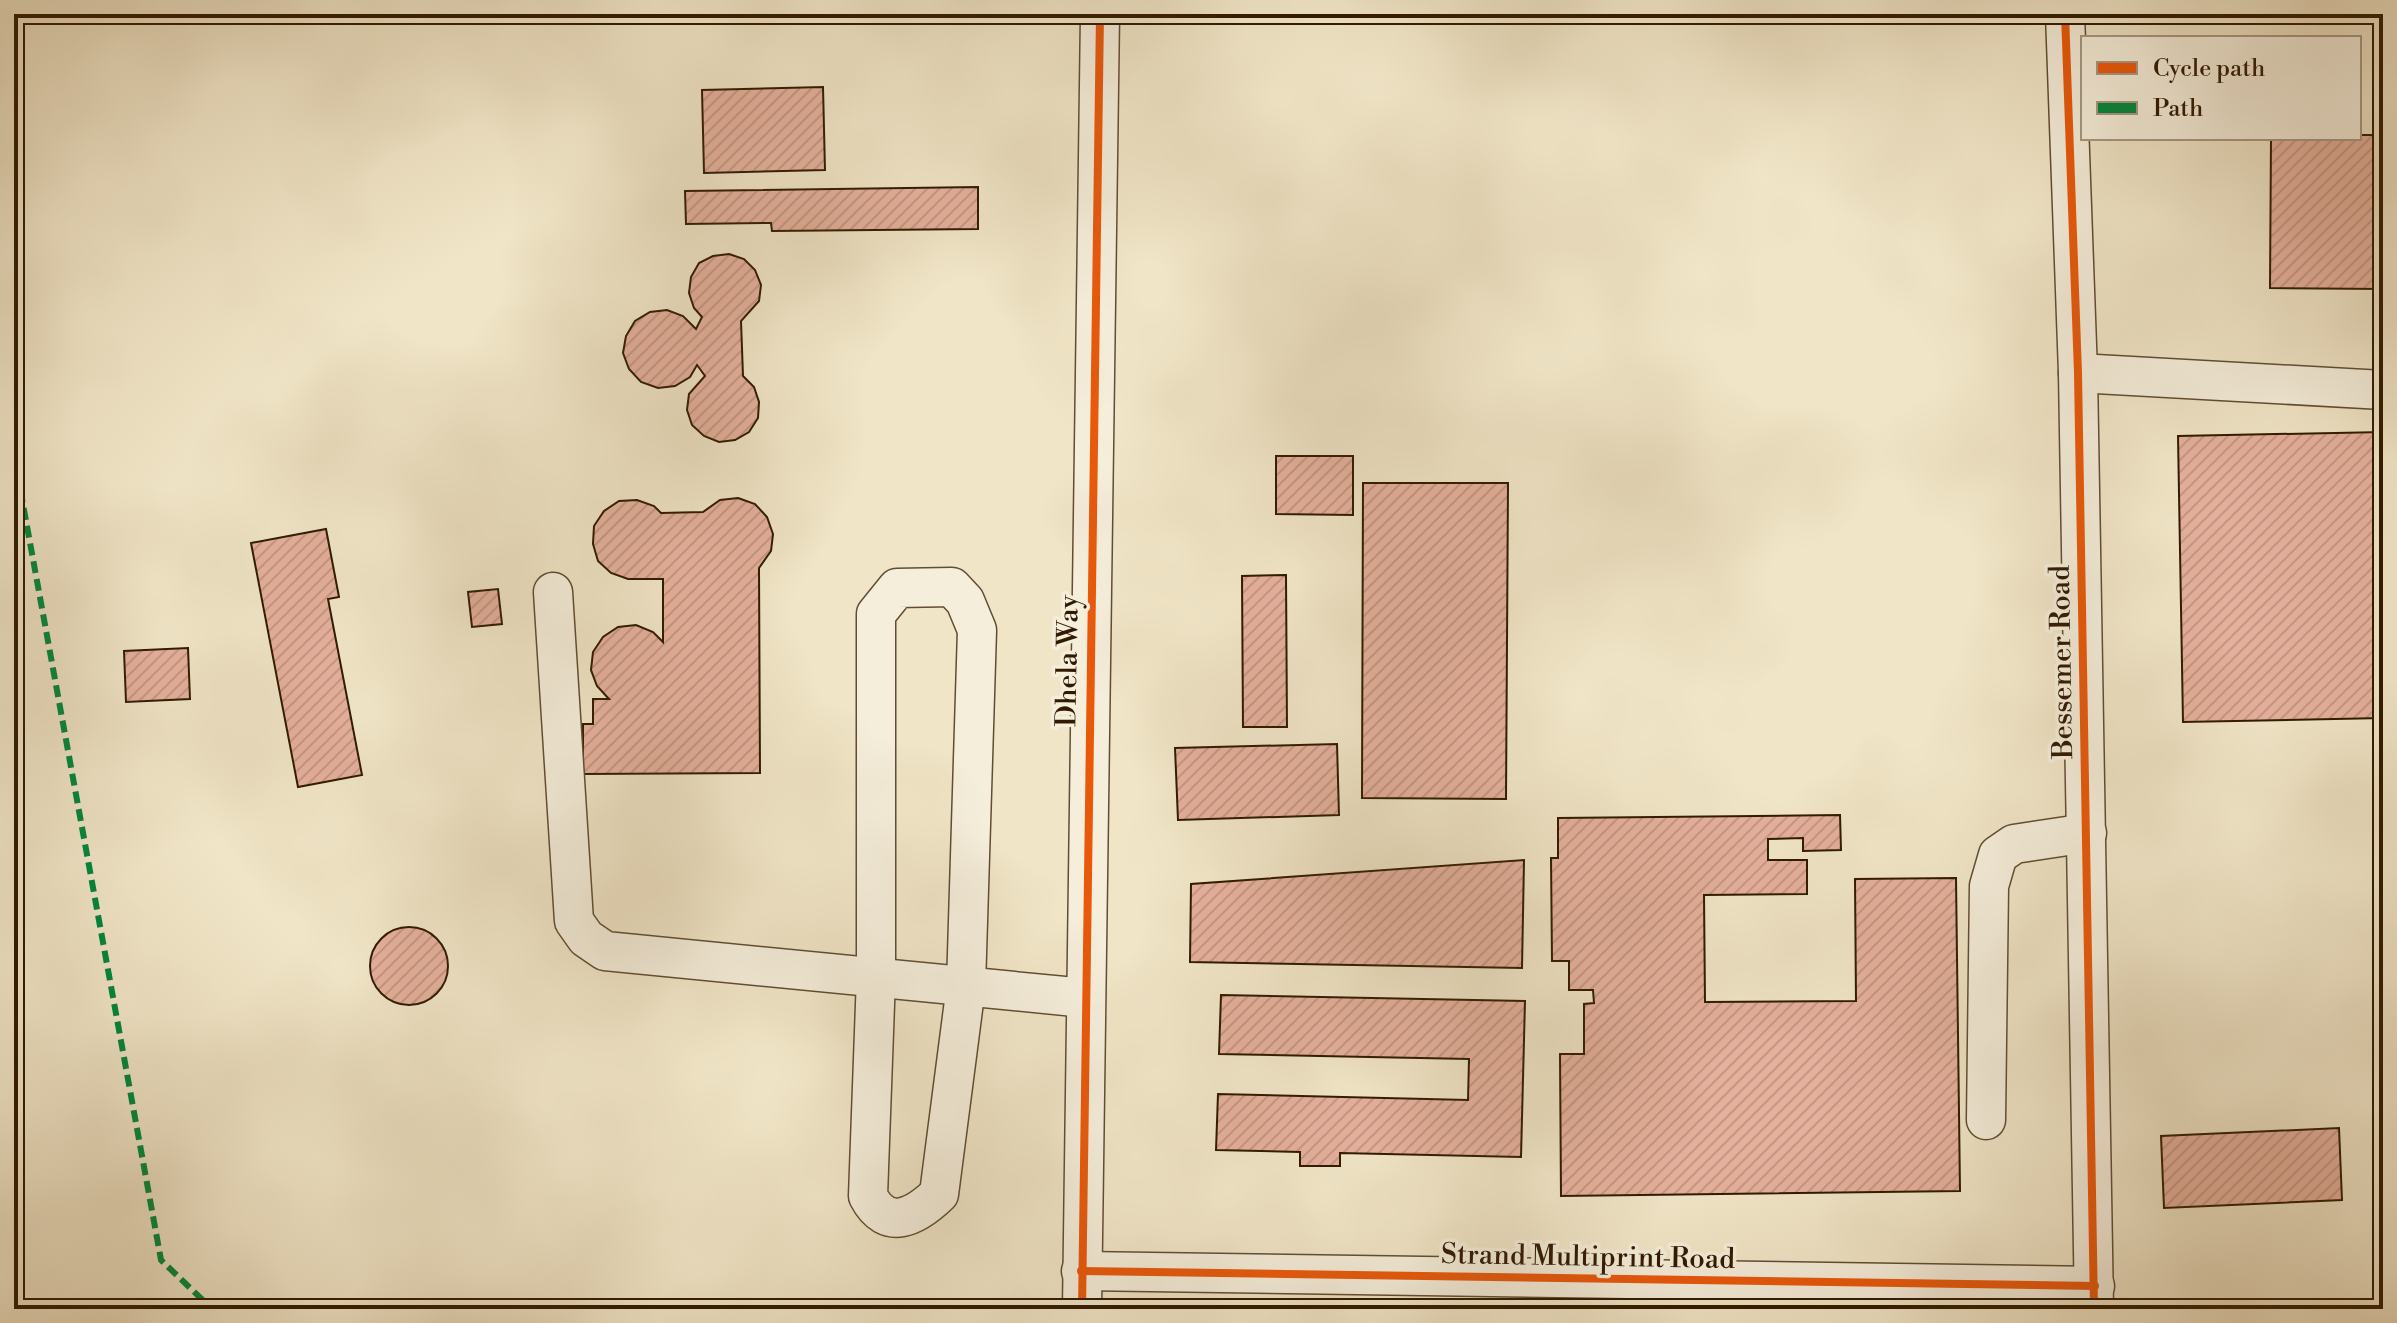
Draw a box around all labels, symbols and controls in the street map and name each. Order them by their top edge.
legend [2081,36,2361,140]
text: Cycle path [2153,54,2265,84]
text: Path [2153,94,2203,124]
street label: Bessemer Road [2043,565,2081,760]
street label: Dhela Way [1049,594,1087,727]
street label: Strand Multiprint Road [1441,1237,1735,1277]

